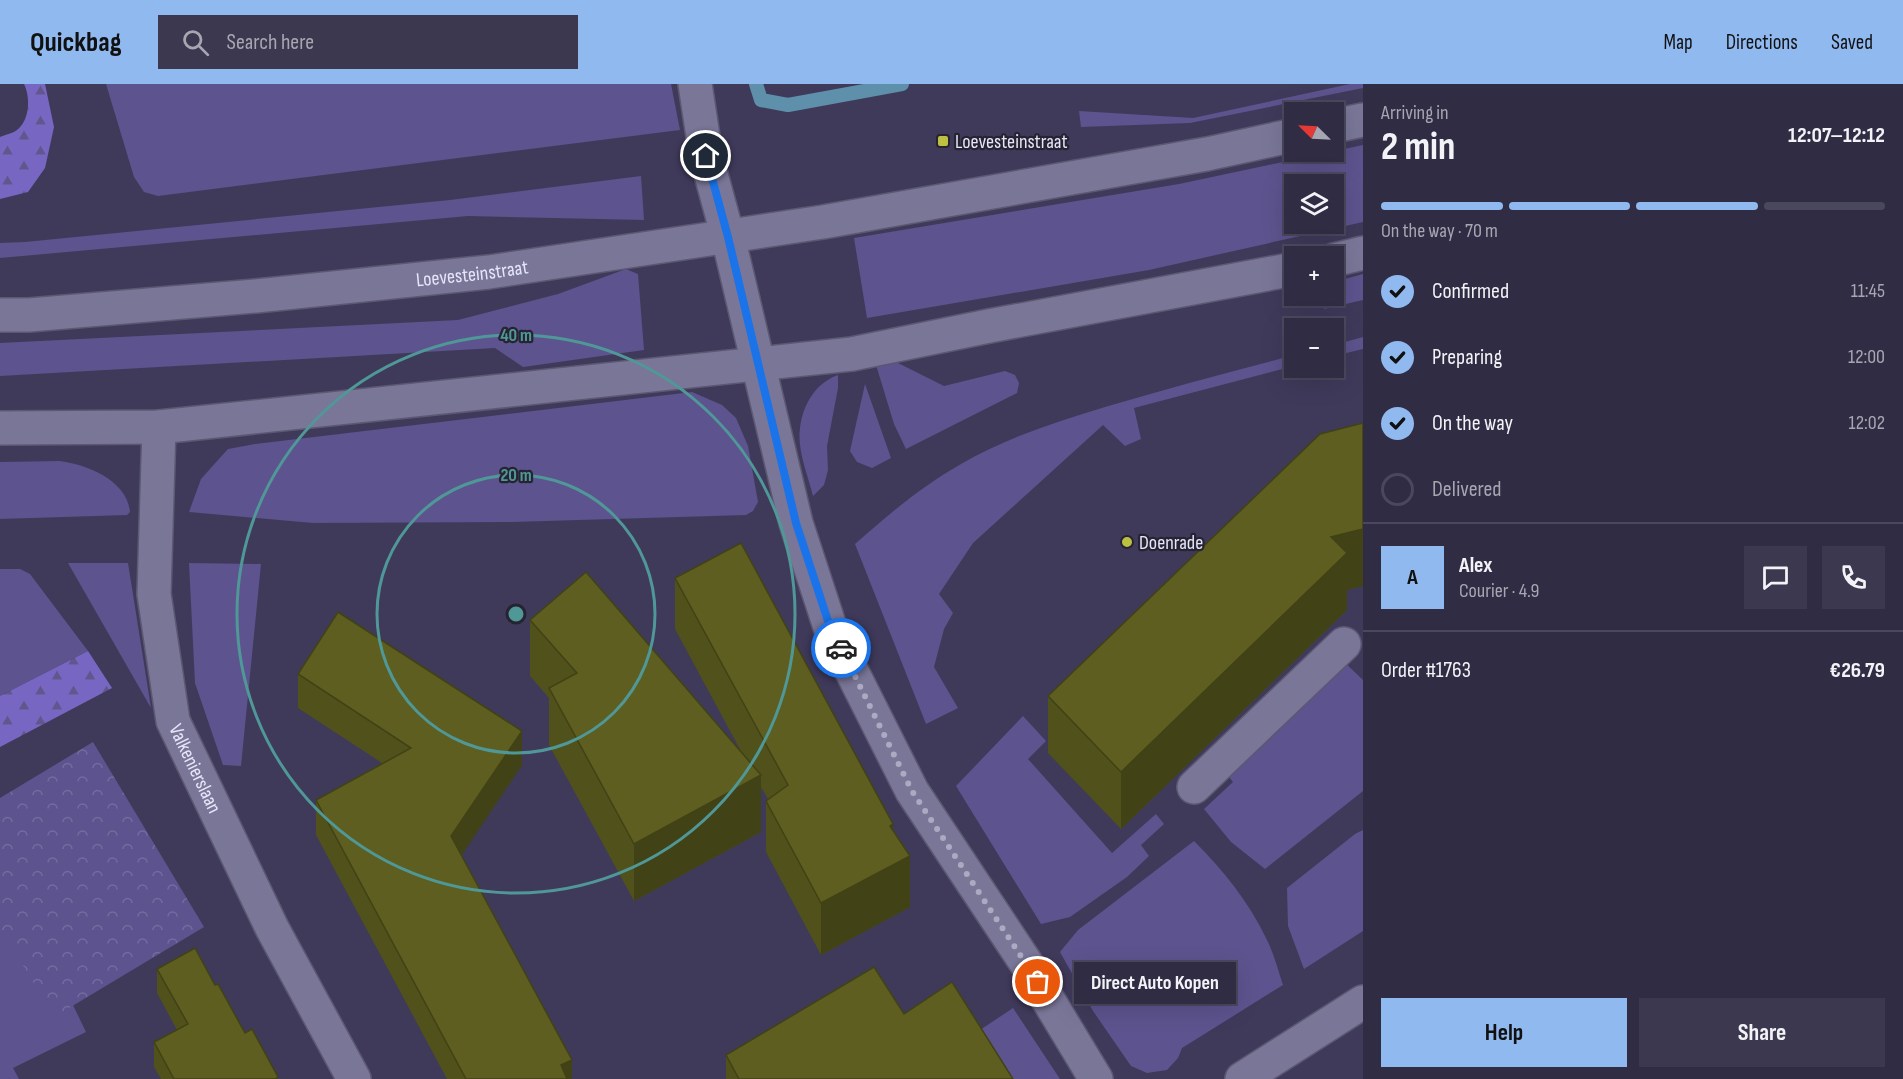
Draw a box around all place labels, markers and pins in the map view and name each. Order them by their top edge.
pin [680,130,731,181]
place label: Loevesteinstraat [955,130,1068,154]
marker: Loevesteinstraat [936,134,950,148]
place label: Doenrade [1139,531,1203,555]
marker: Doenrade [1120,535,1134,549]
centre of rings [506,604,526,624]
pin [1012,956,1063,1007]
callout: Direct Auto Kopen [1074,961,1236,1003]

